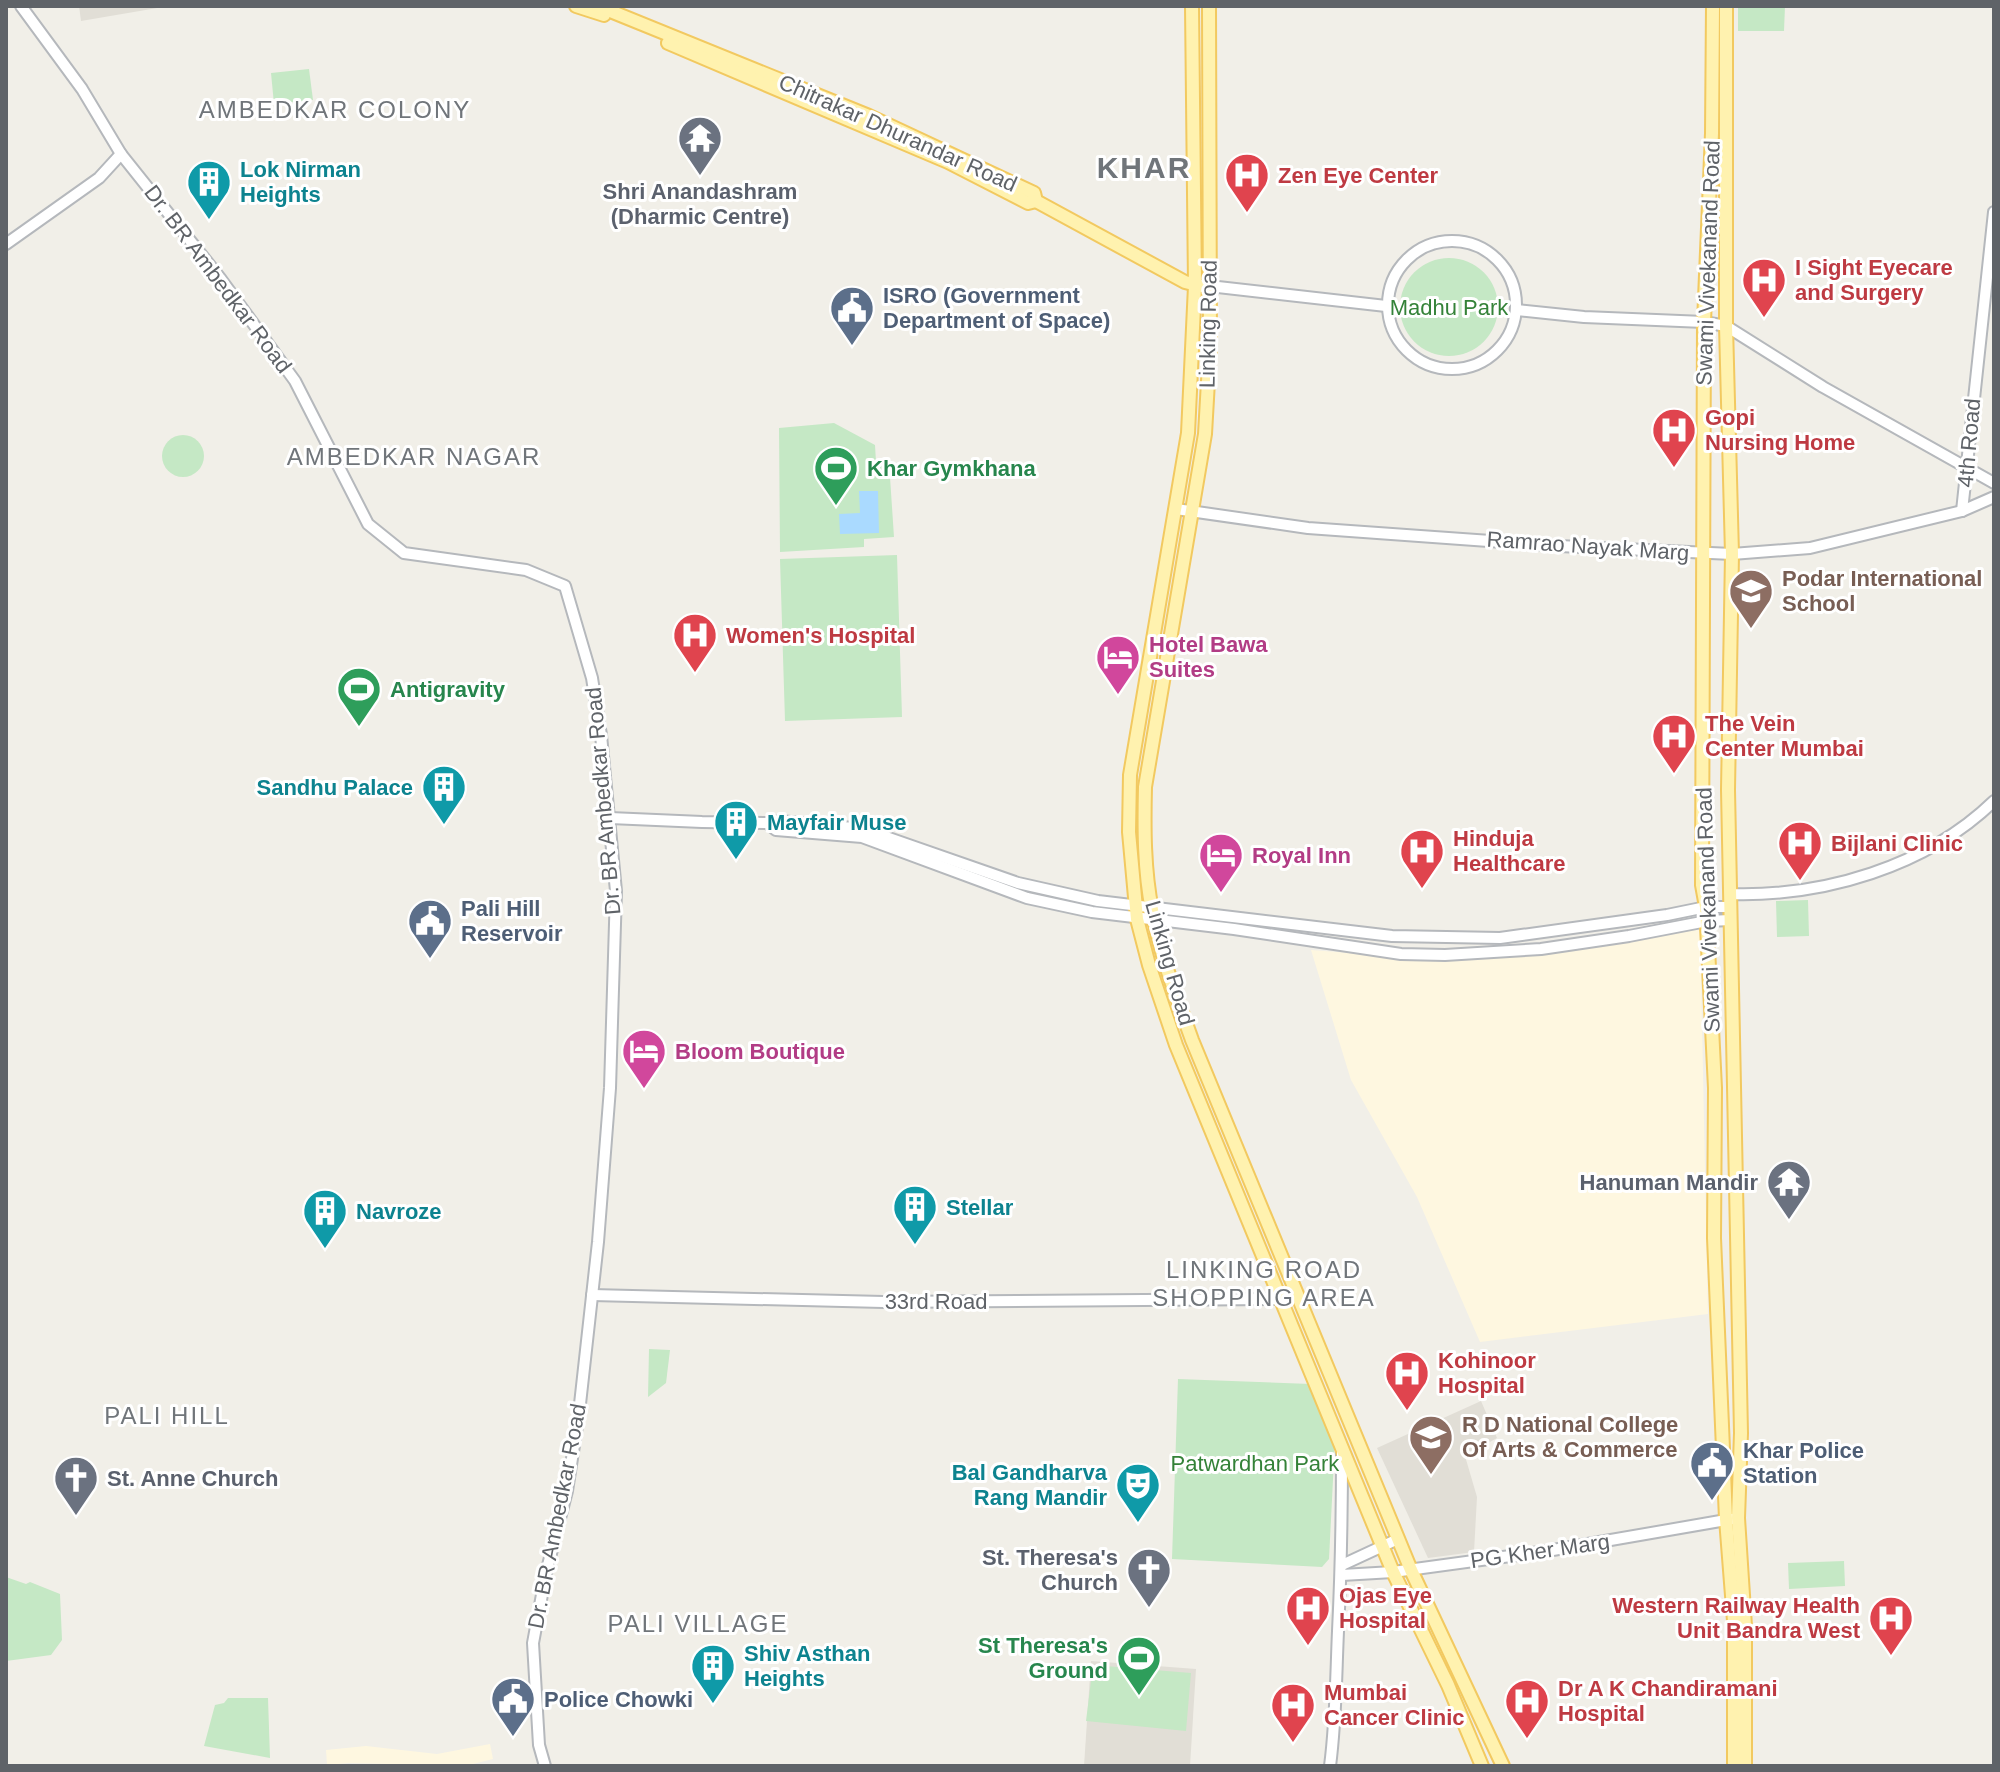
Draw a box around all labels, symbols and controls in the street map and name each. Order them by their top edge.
street label: Chitrakar Dhurandar Road [775,69,1021,197]
district label: AMBEDKAR COLONY [199,96,471,123]
temple icon: Shri Anandashram (Dharmic Centre) [676,114,724,177]
street label: Swami Vivekanand Road [1691,140,1725,386]
district label: KHAR [1097,151,1191,184]
hospital icon: Zen Eye Center [1223,151,1271,214]
place label: Lok Nirman Heights [240,157,361,207]
building icon: Lok Nirman Heights [185,158,233,221]
place label: Zen Eye Center [1278,163,1439,188]
place label: Shri Anandashram (Dharmic Centre) [603,179,797,229]
street label: Dr. BR Ambedkar Road [139,180,297,378]
place label: I Sight Eyecare and Surgery [1795,255,1953,305]
hospital icon: I Sight Eyecare and Surgery [1740,256,1788,319]
street label: Linking Road [1194,260,1222,388]
place label: ISRO (Government Department of Space) [883,283,1110,333]
public building icon: ISRO (Government Department of Space) [828,284,876,347]
park label: Madhu Park [1390,295,1509,320]
street label: 4th Road [1953,397,1985,489]
place label: Gopi Nursing Home [1705,405,1855,455]
hospital icon: Gopi Nursing Home [1650,406,1698,469]
district label: AMBEDKAR NAGAR [287,443,541,470]
sports icon: Khar Gymkhana [812,444,860,507]
place label: Khar Gymkhana [867,456,1036,481]
street label: Ramrao Nayak Marg [1486,526,1690,566]
place label: Podar International School [1782,566,1982,616]
school or university icon: Podar International School [1727,567,1775,630]
hospital icon: Women's Hospital [671,611,719,674]
place label: Women's Hospital [726,623,915,648]
place label: Hotel Bawa Suites [1149,632,1268,682]
hotel icon: Hotel Bawa Suites [1094,633,1142,696]
sports icon: Antigravity [335,665,383,728]
place label: Antigravity [390,677,506,702]
street label: Dr. BR Ambedkar Road [581,686,625,916]
place label: The Vein Center Mumbai [1705,711,1864,761]
hospital icon: The Vein Center Mumbai [1650,712,1698,775]
building icon: Sandhu Palace [420,763,468,826]
place label: Sandhu Palace [256,775,413,800]
street label: Swami Vivekanand Road [1691,787,1725,1033]
building icon: Mayfair Muse [712,798,760,861]
place label: Mayfair Muse [767,810,906,835]
hospital icon: Bijlani Clinic [1776,819,1824,882]
place label: Hinduja Healthcare [1453,826,1566,876]
hospital icon: Hinduja Healthcare [1398,827,1446,890]
hotel icon: Royal Inn [1197,831,1245,894]
place label: Bijlani Clinic [1831,831,1963,856]
place label: Royal Inn [1252,843,1351,868]
place label: Pali Hill Reservoir [461,896,563,946]
public building icon: Pali Hill Reservoir [406,897,454,960]
street label: Linking Road [1140,898,1200,1028]
hotel icon: Bloom Boutique [620,1027,668,1090]
place label: Bloom Boutique [675,1039,845,1064]
temple icon: Hanuman Mandir [1765,1158,1813,1221]
place label: Hanuman Mandir [1580,1170,1758,1195]
building icon: Stellar [891,1183,939,1246]
building icon: Navroze [301,1187,349,1250]
place label: Stellar [946,1195,1014,1220]
place label: Navroze [356,1199,442,1224]
district label: LINKING ROAD SHOPPING AREA [1152,1256,1376,1311]
street label: 33rd Road [885,1289,987,1314]
place label: Kohinoor Hospital [1438,1348,1536,1398]
hospital icon: Kohinoor Hospital [1383,1349,1431,1412]
street label: Dr. BR Ambedkar Road [523,1401,591,1631]
district label: PALI HILL [104,1402,230,1429]
place label: R D National College Of Arts & Commerce [1462,1412,1678,1462]
school or university icon: R D National College Of Arts & Commerce [1407,1413,1455,1476]
place label: Khar Police Station [1743,1438,1864,1488]
public building icon: Khar Police Station [1688,1439,1736,1502]
park label: Patwardhan Park [1171,1451,1340,1476]
church icon: St. Anne Church [52,1454,100,1517]
place label: Bal Gandharva Rang Mandir [952,1460,1108,1510]
theatre icon: Bal Gandharva Rang Mandir [1114,1461,1162,1524]
place label: St. Anne Church [107,1466,279,1491]
street label: PG Kher Marg [1469,1529,1611,1573]
place label: St. Theresa's Church [982,1545,1118,1595]
church icon: St. Theresa's Church [1125,1546,1173,1609]
place label: Ojas Eye Hospital [1339,1583,1432,1633]
hospital icon: Ojas Eye Hospital [1284,1584,1332,1647]
place label: Western Railway Health Unit Bandra West [1612,1593,1861,1643]
hospital icon: Western Railway Health Unit Bandra West [1867,1594,1915,1657]
district label: PALI VILLAGE [608,1610,788,1637]
place label: St Theresa's Ground [978,1633,1108,1683]
sports icon: St Theresa's Ground [1115,1634,1163,1697]
place label: Shiv Asthan Heights [744,1641,870,1691]
building icon: Shiv Asthan Heights [689,1642,737,1705]
public building icon: Police Chowki [489,1675,537,1738]
place label: Dr A K Chandiramani Hospital [1558,1676,1778,1726]
hospital icon: Dr A K Chandiramani Hospital [1503,1677,1551,1740]
place label: Mumbai Cancer Clinic [1324,1680,1465,1730]
hospital icon: Mumbai Cancer Clinic [1269,1681,1317,1744]
place label: Police Chowki [544,1687,693,1712]

